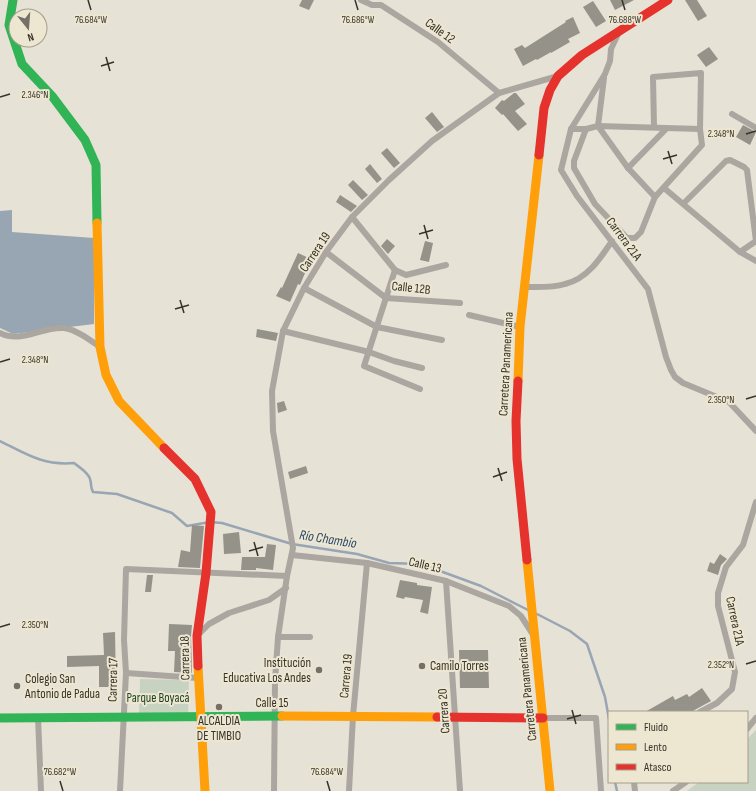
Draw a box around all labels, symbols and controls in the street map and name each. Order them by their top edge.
north arrow [8,8,48,48]
text: 76.684°W [75,14,108,26]
text: 76.686°W [342,14,375,26]
text: 76.688°W [609,14,642,26]
street label: Calle 12 [422,15,458,47]
text: N [26,30,35,44]
text: 2.346°N [22,89,48,101]
text: 2.348°N [708,128,734,140]
street label: Carrera 21A [603,214,646,264]
street label: Carrera 19 [296,229,334,275]
street label: Calle 12B [391,278,431,298]
street label: Carretera Panamericana [495,311,517,417]
text: 2.348°N [22,354,48,366]
text: 2.350°N [708,394,734,406]
water label: Río Chambío [298,526,358,552]
street label: Calle 13 [407,553,443,577]
street label: Carrera 21A [722,595,748,647]
text: 2.350°N [22,619,48,631]
street label: Carrera 18 [177,635,193,680]
street label: Carretera Panamericana [514,636,540,742]
street label: Carrera 19 [336,653,356,699]
place label: Institución Educativa Los Andes [223,655,311,686]
street label: Carrera 17 [105,657,121,702]
place label: Camilo Torres [430,658,489,674]
text: 2.352°N [708,659,734,671]
marker: Camilo Torres [417,661,427,671]
marker: Institución Educativa Los Andes [314,665,324,675]
place label: Colegio San Antonio de Padua [24,671,100,702]
marker: Colegio San Antonio de Padua [12,681,22,691]
street label: Carrera 20 [434,688,454,734]
park label: Parque Boyacá [127,690,189,706]
street label: Calle 15 [256,695,288,711]
marker: ALCALDIA DE TIMBIO [214,702,224,712]
legend [608,711,748,783]
place label: ALCALDIA DE TIMBIO [197,713,241,744]
text: Fluido [644,720,668,735]
text: Lento [644,740,667,755]
text: Atasco [643,760,671,775]
text: 76.682°W [44,766,77,778]
text: 76.684°W [311,766,344,778]

